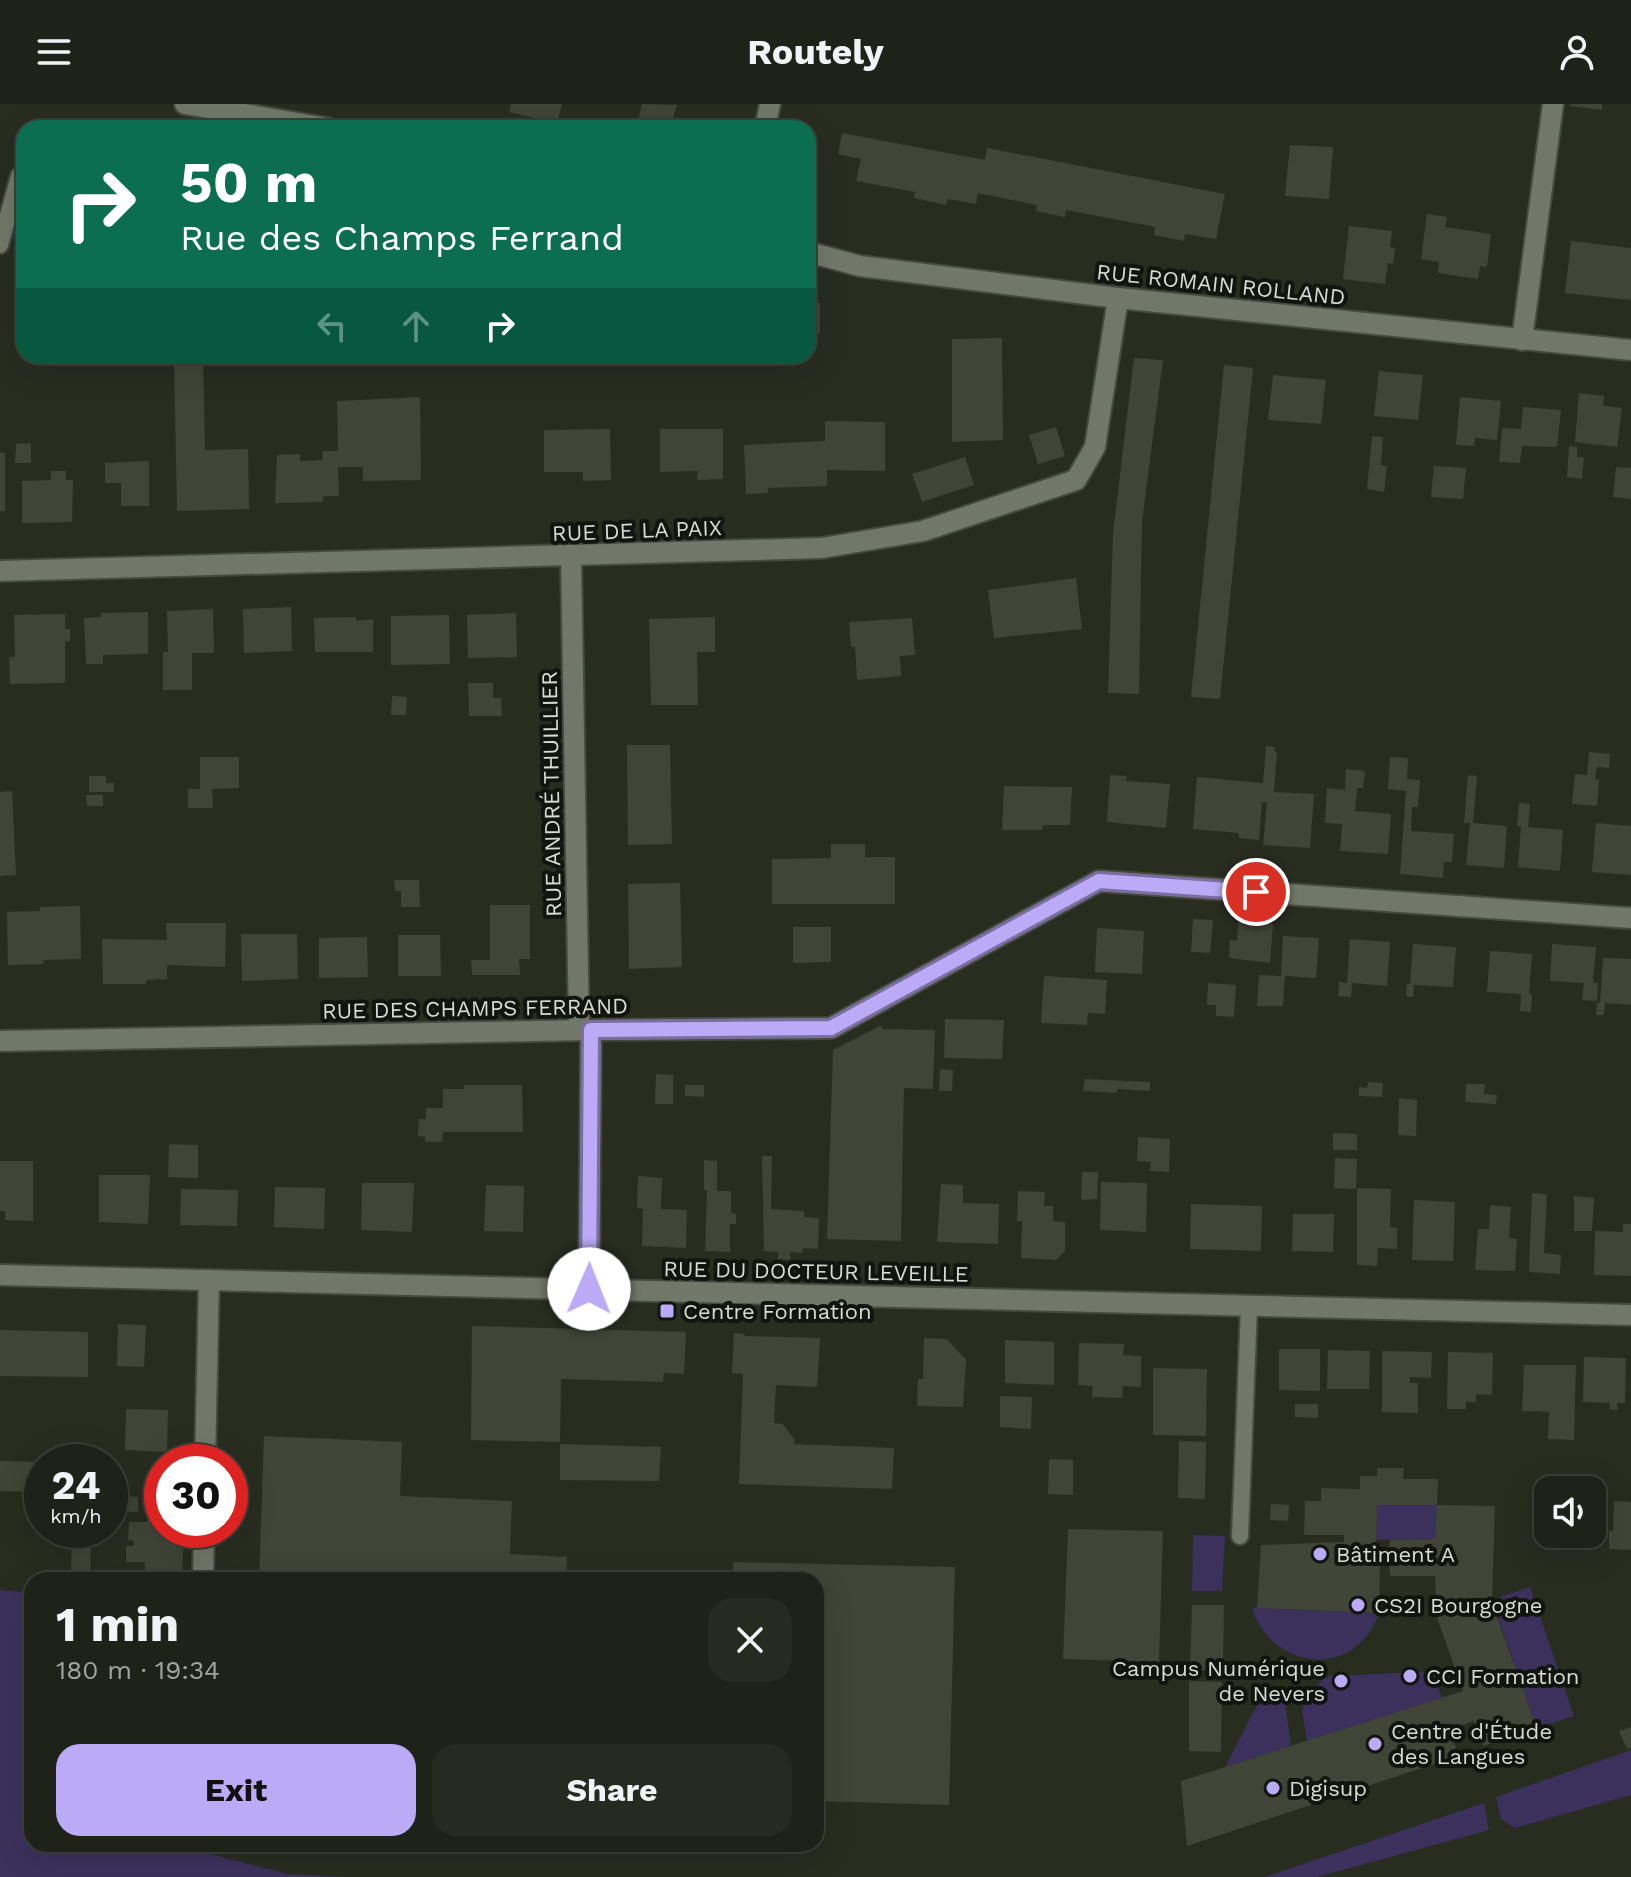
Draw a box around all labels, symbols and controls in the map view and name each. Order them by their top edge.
icon: menu [32,30,76,74]
icon: person [1555,30,1599,74]
text: Routely [747,31,884,73]
text: 50 m [180,150,317,216]
icon: right [48,152,152,256]
text: Rue des Champs Ferrand [180,217,624,259]
street label: RUE ROMAIN ROLLAND [1095,259,1347,310]
icon: left [310,304,354,348]
icon: ahead [394,304,438,348]
icon: right [478,304,522,348]
street label: RUE DE LA PAIX [552,515,722,546]
street label: RUE ANDRÉ THUILLIER [537,671,566,917]
pin [1222,858,1290,926]
icon: arrive [1234,870,1278,914]
street label: RUE DES CHAMPS FERRAND [322,993,628,1024]
position arrow [547,1247,631,1331]
street label: RUE DU DOCTEUR LEVEILLE [663,1256,969,1287]
place label: Centre Formation [683,1299,872,1324]
marker: Centre Formation [658,1302,676,1320]
speed limit sign: 30 [144,1444,248,1548]
text: 24 [51,1462,101,1509]
map controls [1534,1476,1606,1548]
button: sound [1534,1476,1606,1548]
text: km/h [50,1504,102,1528]
place label: Bâtiment A [1336,1542,1455,1567]
marker: Bâtiment A [1311,1545,1329,1563]
place label: CS2I Bourgogne [1374,1593,1543,1618]
text: 1 min [56,1596,179,1653]
marker: CS2I Bourgogne [1349,1596,1367,1614]
button: close [708,1598,792,1682]
text: 180 m · 19:34 [56,1655,220,1685]
place label: Campus Numérique de Nevers [1112,1656,1325,1706]
place label: CCI Formation [1426,1664,1579,1689]
marker: CCI Formation [1401,1667,1419,1685]
marker: Campus Numérique de Nevers [1332,1672,1350,1690]
place label: Centre d'Étude des Langues [1391,1719,1552,1769]
marker: Centre d'Étude des Langues [1366,1735,1384,1753]
button: Exit [56,1744,416,1836]
button: Share [432,1744,792,1836]
place label: Digisup [1289,1776,1367,1801]
marker: Digisup [1264,1779,1282,1797]

